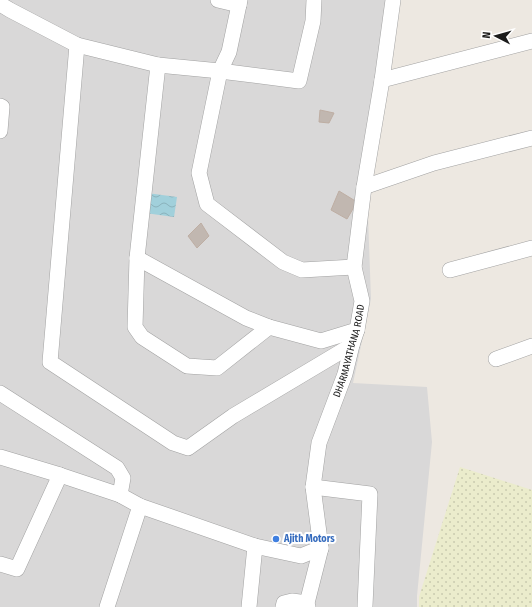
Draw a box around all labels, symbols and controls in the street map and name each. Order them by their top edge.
north arrow [476,16,516,56]
text: N [480,31,493,39]
street label: DHARMAYATHANA ROAD [331,303,367,399]
place label: Ajith Motors [283,533,335,545]
marker: Ajith Motors [271,534,281,544]

